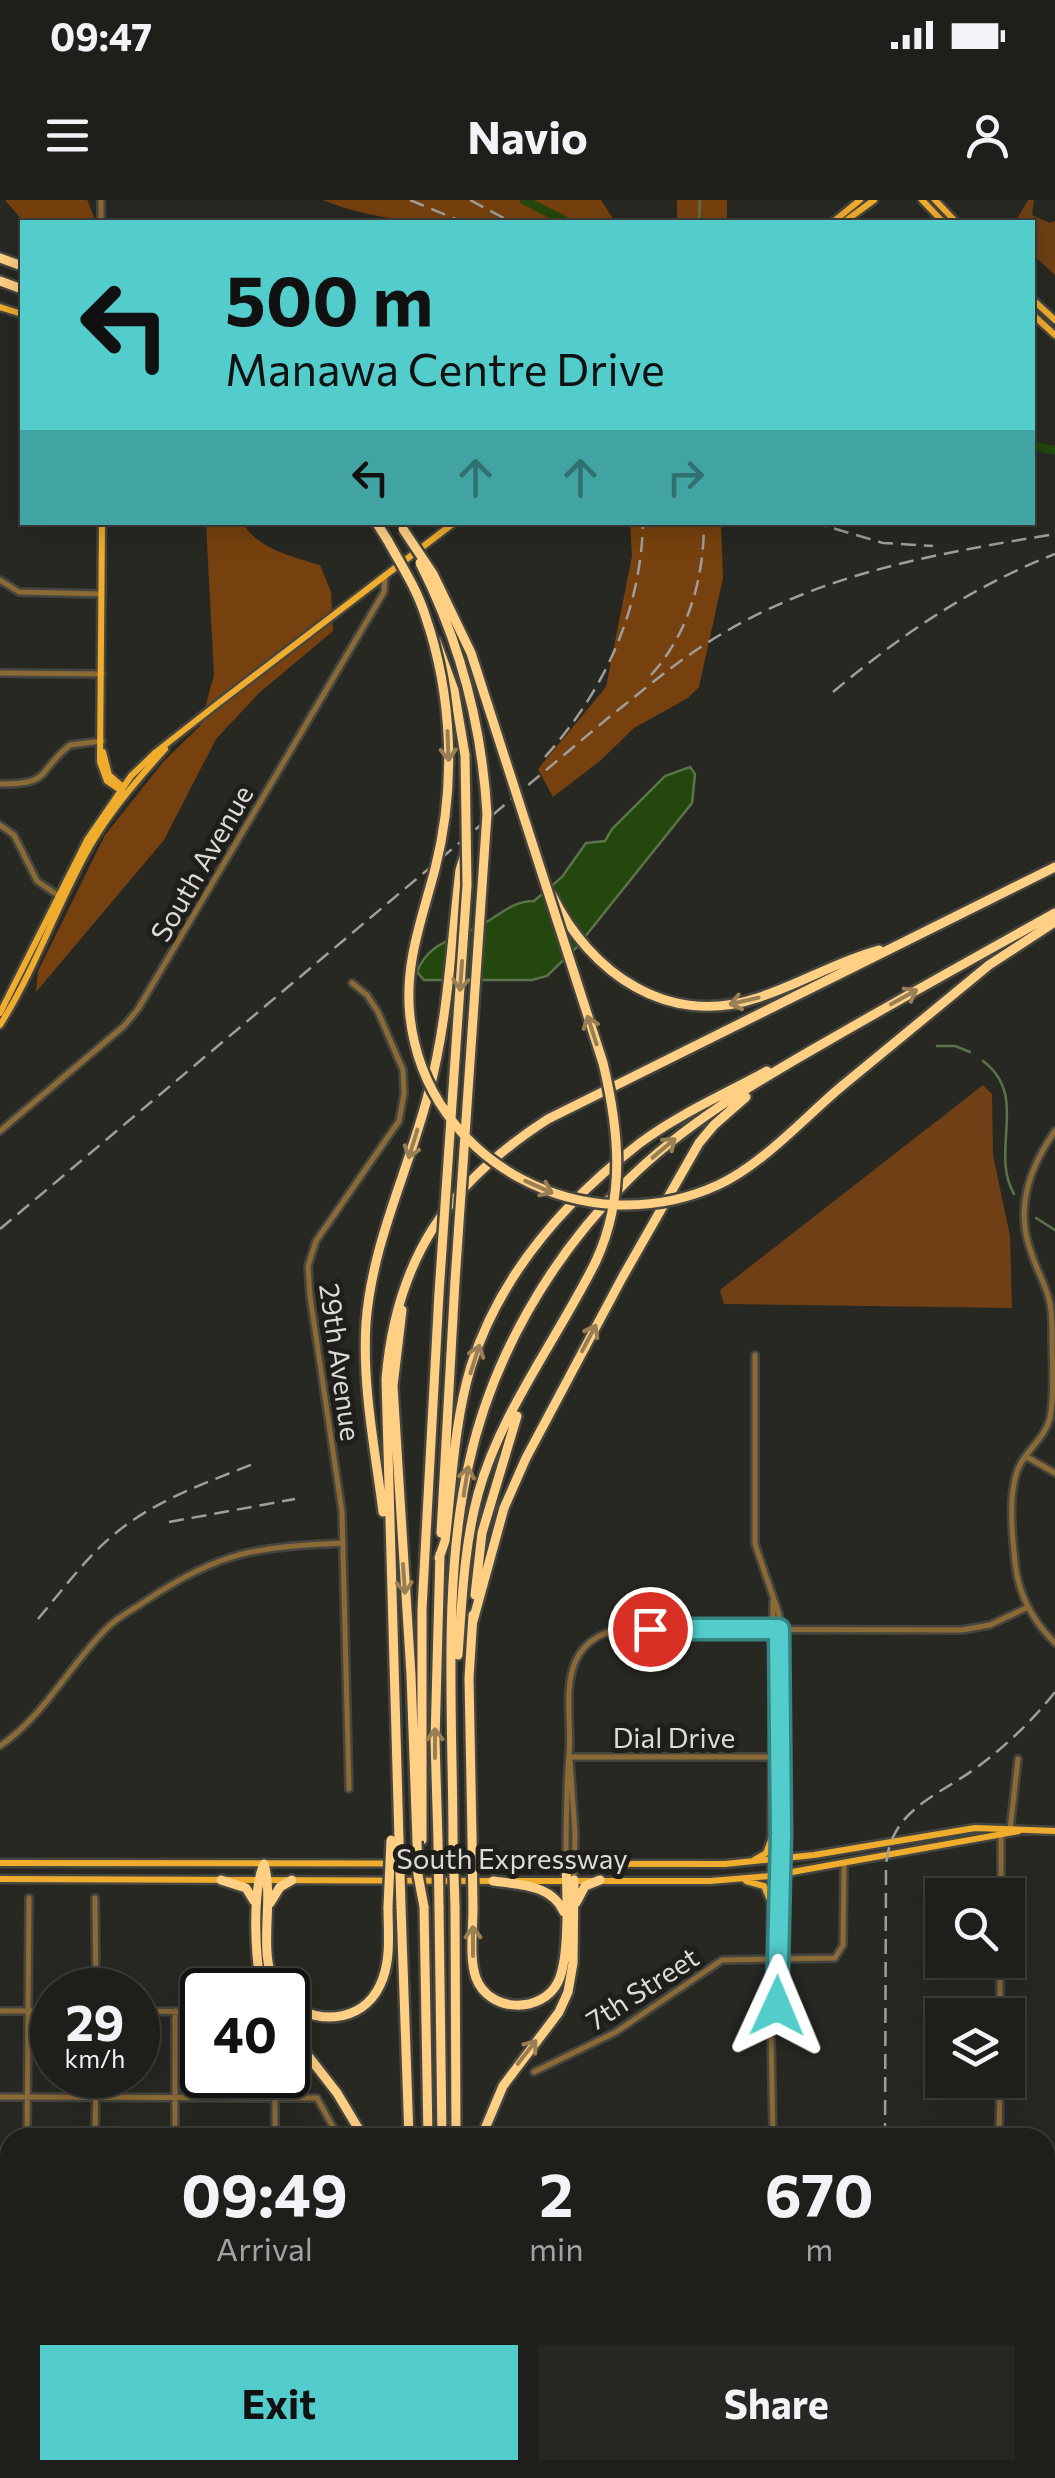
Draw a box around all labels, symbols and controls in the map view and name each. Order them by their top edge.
text: 09:47 [50,12,152,59]
icon: menu [40,108,95,163]
text: Navio [467,108,588,163]
icon: person [960,108,1015,163]
text: 500 m [225,255,433,340]
icon: left [60,260,190,390]
text: Manawa Centre Drive [225,340,665,395]
icon: left [343,450,398,505]
icon: ahead [448,450,503,505]
icon: ahead [553,450,608,505]
icon: right [658,450,713,505]
one-way arrow [439,729,458,761]
street label: South Avenue [143,779,259,947]
one-way arrow [451,959,470,991]
one-way arrow [888,987,918,1007]
one-way arrow [729,993,761,1011]
one-way arrow [581,1015,599,1047]
one-way arrow [403,1128,421,1160]
one-way arrow [651,1137,676,1160]
one-way arrow [523,1179,554,1197]
street label: 29th Avenue [313,1281,369,1443]
one-way arrow [580,1324,600,1353]
one-way arrow [467,1344,485,1376]
one-way arrow [457,1465,475,1497]
one-way arrow [395,1562,414,1594]
pin [608,1587,693,1672]
icon: arrive [623,1602,678,1657]
street label: Dial Drive [613,1720,735,1754]
one-way arrow [426,1728,444,1760]
street label: South Expressway [396,1841,628,1875]
map controls [925,1878,1025,2098]
button: search [925,1878,1025,1978]
one-way arrow [464,1925,483,1957]
street label: 7th Street [580,1939,704,2037]
position arrow [725,1954,829,2058]
speed limit sign: 40 [180,1968,310,2098]
text: 29 [65,1990,124,2051]
button: layers [925,1998,1025,2098]
one-way arrow [516,2039,537,2066]
text: km/h [65,2043,125,2073]
text: 09:49 [181,2156,348,2229]
text: 2 [539,2156,573,2229]
text: 670 [765,2156,874,2229]
text: Arrival [216,2228,313,2268]
text: min [529,2228,584,2268]
text: m [805,2228,833,2268]
button: Exit [40,2345,518,2460]
button: Share [538,2345,1015,2460]

